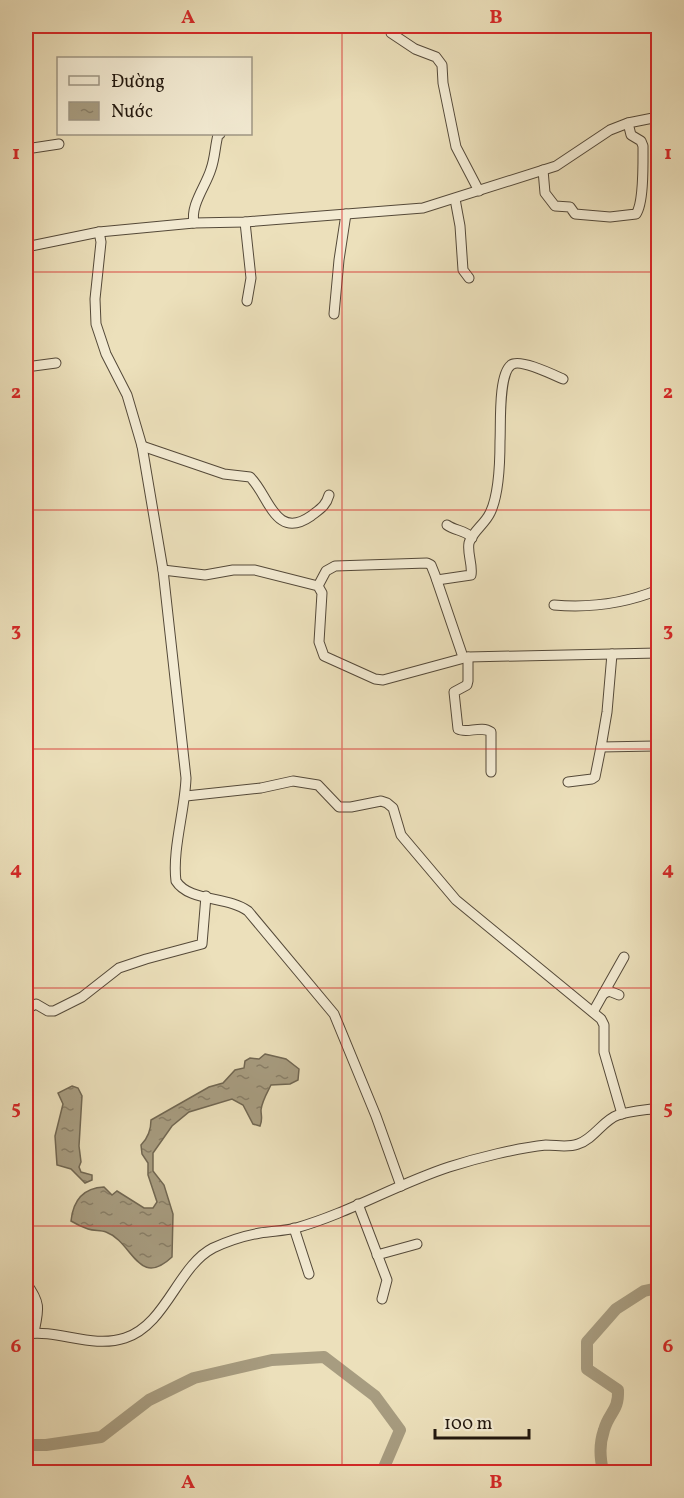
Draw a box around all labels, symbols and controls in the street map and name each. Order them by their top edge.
text: A [181,4,195,32]
text: B [489,4,503,32]
legend [57,57,252,135]
text: Đường [111,70,165,95]
text: Nước [111,100,153,125]
text: 1 [12,140,20,168]
text: 1 [664,140,672,168]
text: 2 [11,379,21,407]
text: 2 [663,379,673,407]
text: 3 [11,617,21,645]
text: 3 [663,617,673,645]
text: 4 [10,856,22,884]
text: 4 [662,856,674,884]
text: 5 [11,1095,21,1123]
text: 5 [663,1095,673,1123]
text: 6 [11,1333,22,1361]
text: 6 [663,1333,674,1361]
scale bar [435,1402,530,1440]
text: 100 m [444,1412,493,1437]
text: A [181,1469,195,1497]
text: B [489,1469,503,1497]

